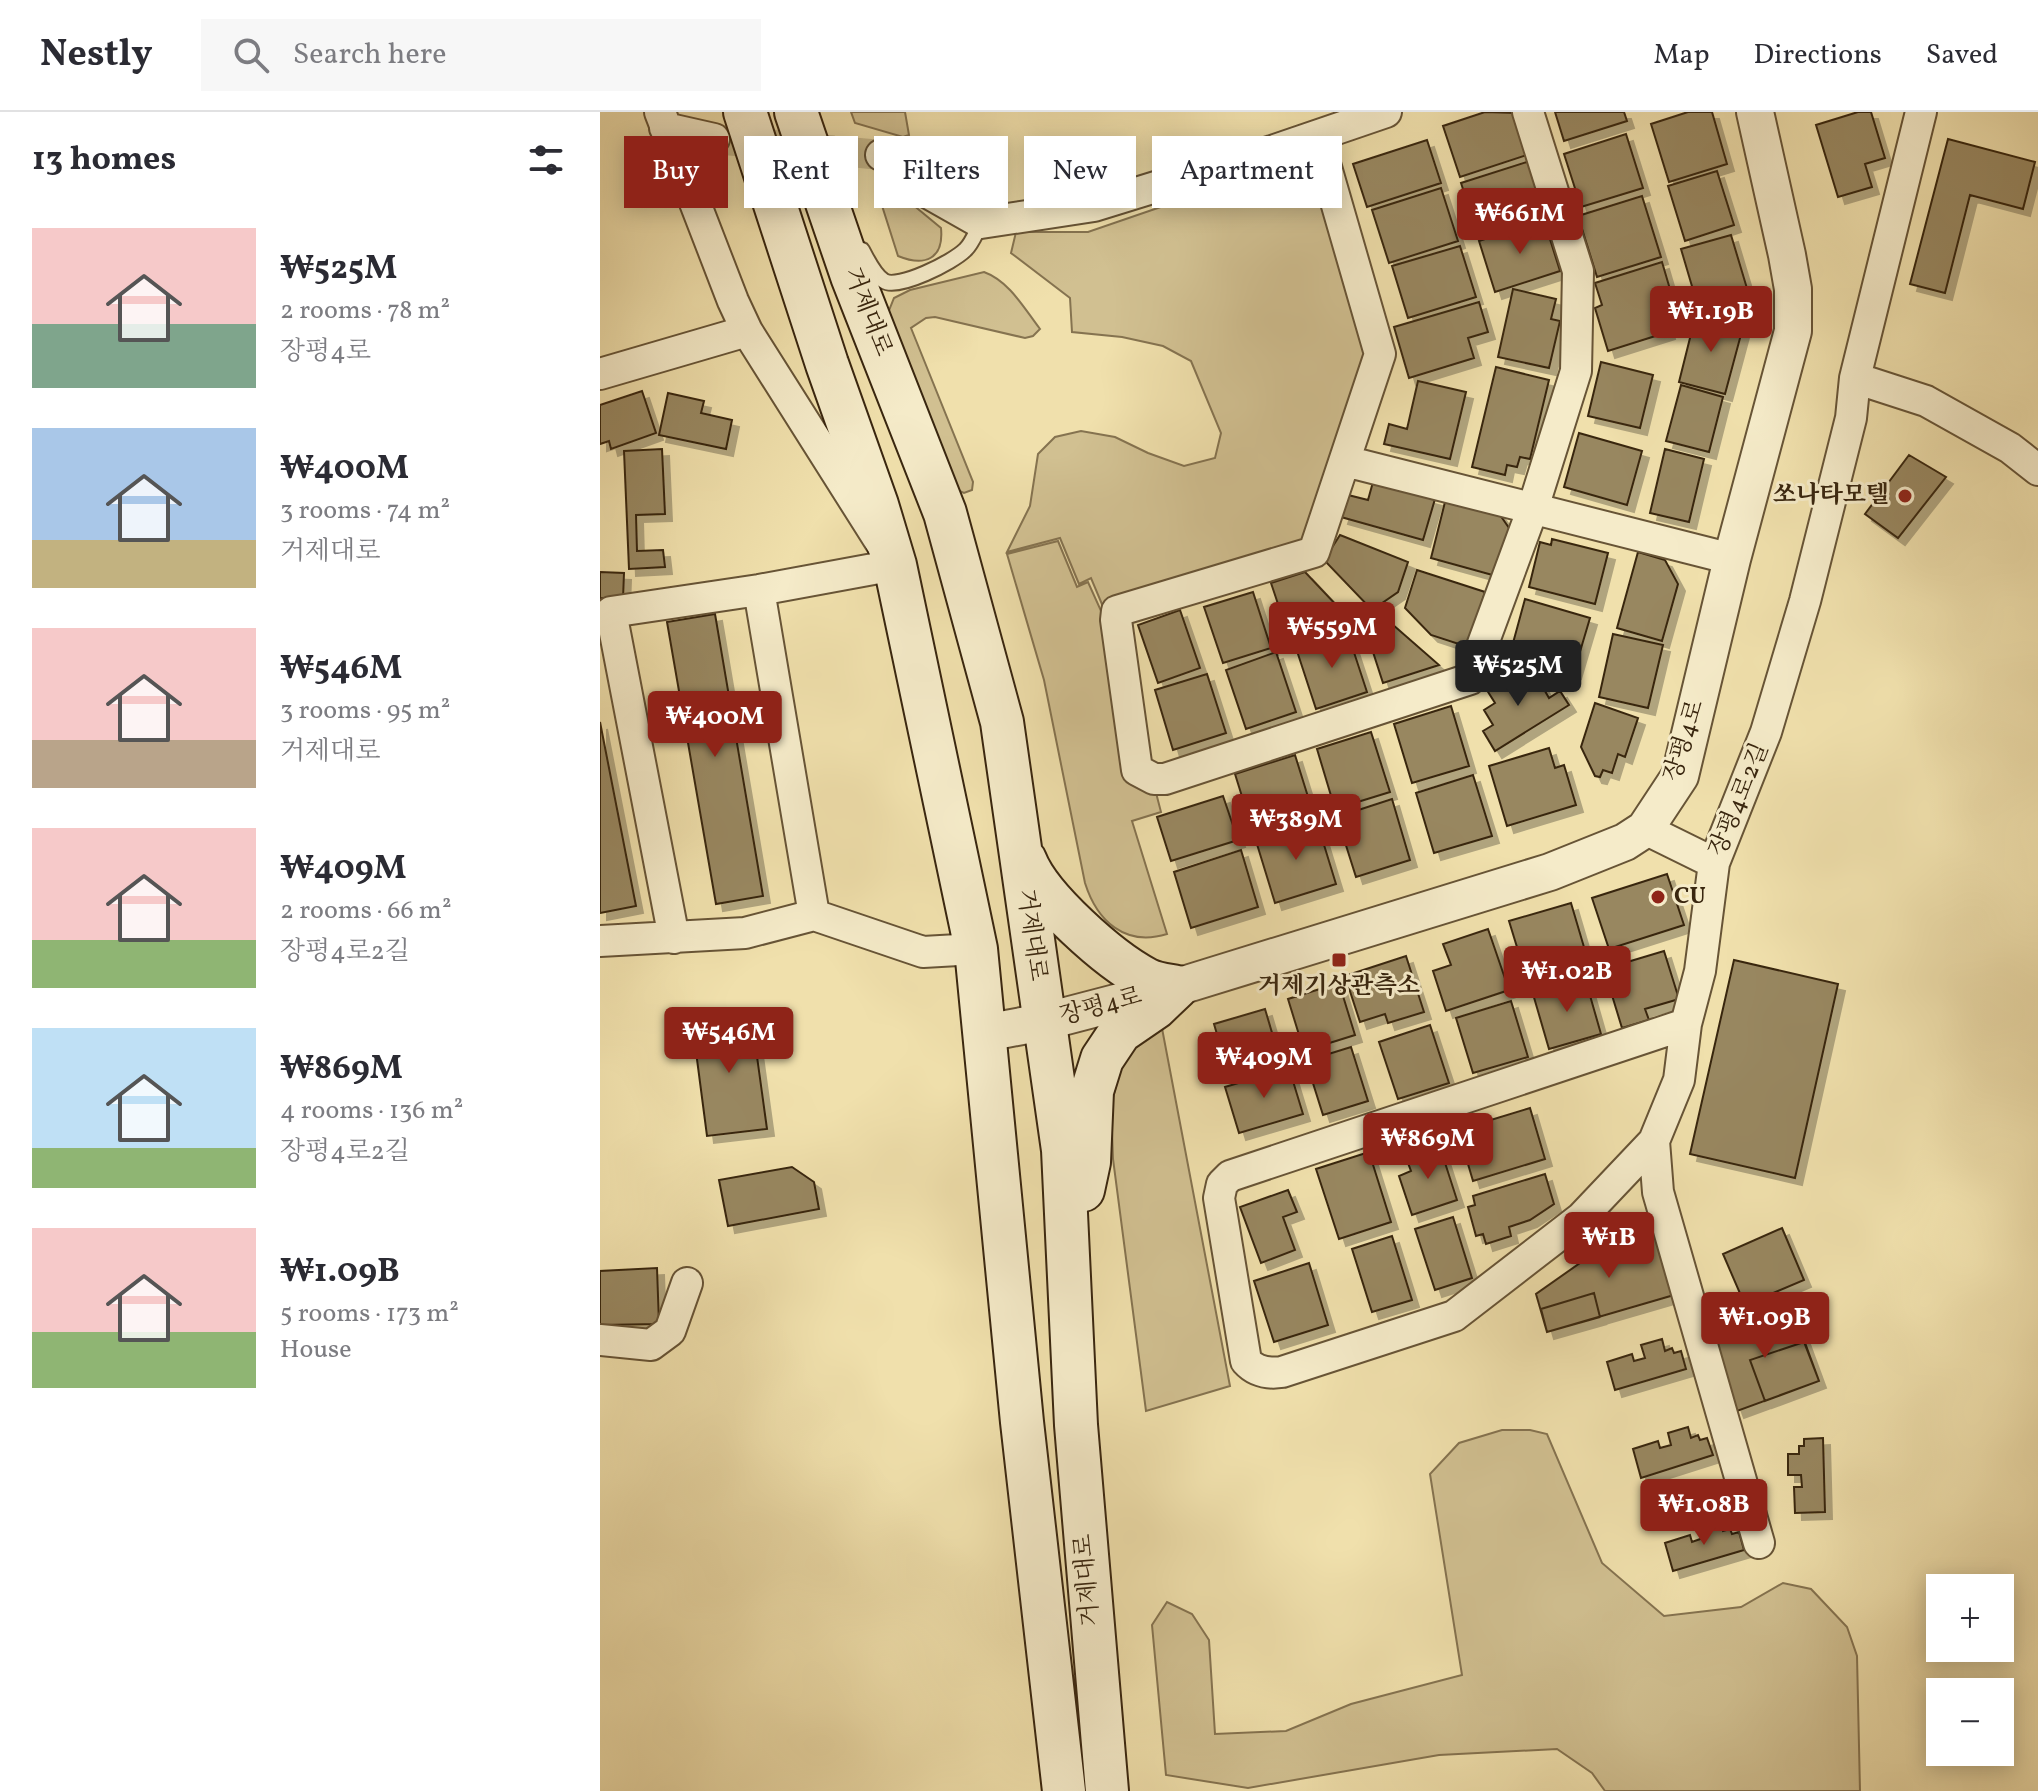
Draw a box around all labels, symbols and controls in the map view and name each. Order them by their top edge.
search box [201,19,761,91]
text: Nestly [40,29,153,82]
icon: search [229,33,273,77]
text: Search here [293,34,446,76]
text: Map [1654,36,1710,75]
text: Directions [1754,36,1882,75]
text: Saved [1926,36,1998,75]
chip: Buy [624,136,728,208]
chip: Rent [744,136,858,208]
chip: Filters [874,136,1008,208]
chip: New [1024,136,1136,208]
chip: Apartment [1152,136,1342,208]
text: 13 homes [32,137,176,184]
icon: filters [524,138,568,182]
pin: ₩661M [1464,188,1576,256]
text: ₩661M [1475,196,1565,232]
text: ₩525M [280,246,397,293]
icon: home [96,260,192,356]
street label: 거제대로 [835,263,899,361]
pin: ₩1.19B [1646,286,1776,354]
text: 2 rooms · 78 m² [280,293,450,329]
text: ₩1.19B [1668,294,1754,330]
text: 장평4로 [280,334,371,370]
text: ₩400M [280,446,409,493]
icon: home [96,460,192,556]
place label: 쏘나타모텔 [1773,479,1889,513]
marker: 쏘나타모텔 [1896,487,1914,505]
text: 3 rooms · 74 m² [280,493,450,529]
text: 거제대로 [280,534,380,570]
pin: ₩559M [1276,602,1388,670]
text: ₩559M [1287,610,1377,646]
pin: ₩525M [1462,640,1574,708]
text: ₩546M [280,646,402,693]
text: ₩525M [1473,648,1563,684]
icon: home [96,660,192,756]
pin: ₩400M [659,691,771,759]
text: 3 rooms · 95 m² [280,693,450,729]
street label: 장평4로 [1656,696,1714,786]
text: ₩400M [666,699,764,735]
text: 거제대로 [280,734,380,770]
street label: 장평4로2길 [1702,738,1778,862]
pin: ₩389M [1240,794,1352,862]
text: ₩389M [1250,802,1342,838]
text: ₩409M [280,846,406,893]
icon: home [96,860,192,956]
place label: CU [1674,880,1706,914]
street label: 거제대로 [1008,887,1054,983]
marker: CU [1649,888,1667,906]
text: 2 rooms · 66 m² [280,893,452,929]
text: 장평4로2길 [280,934,410,970]
pin: ₩1.02B [1502,946,1632,1014]
marker: 거제기상관측소 [1330,951,1348,969]
text: ₩1.02B [1522,954,1612,990]
place label: 거제기상관측소 [1258,970,1420,1004]
street label: 장평4로 [1056,980,1146,1034]
pin: ₩546M [673,1007,785,1075]
text: ₩546M [682,1015,776,1051]
pin: ₩409M [1208,1032,1320,1100]
text: ₩409M [1216,1040,1312,1076]
text: ₩869M [280,1046,403,1093]
icon: home [96,1060,192,1156]
text: 4 rooms · 136 m² [280,1093,463,1129]
pin: ₩869M [1372,1113,1484,1181]
text: ₩869M [1381,1121,1475,1157]
text: 장평4로2길 [280,1134,410,1170]
pin: ₩1B [1570,1212,1648,1280]
text: ₩1B [1582,1220,1636,1256]
text: ₩1.09B [280,1249,400,1296]
icon: home [96,1260,192,1356]
pin: ₩1.09B [1700,1292,1830,1360]
text: 5 rooms · 173 m² [280,1296,459,1332]
text: ₩1.09B [1719,1300,1811,1336]
text: House [280,1332,352,1368]
pin: ₩1.08B [1639,1479,1769,1547]
text: ₩1.08B [1658,1487,1750,1523]
street label: 거제대로 [1067,1532,1109,1628]
map controls [1926,1574,2014,1766]
button: + [1926,1574,2014,1662]
button: − [1926,1678,2014,1766]

